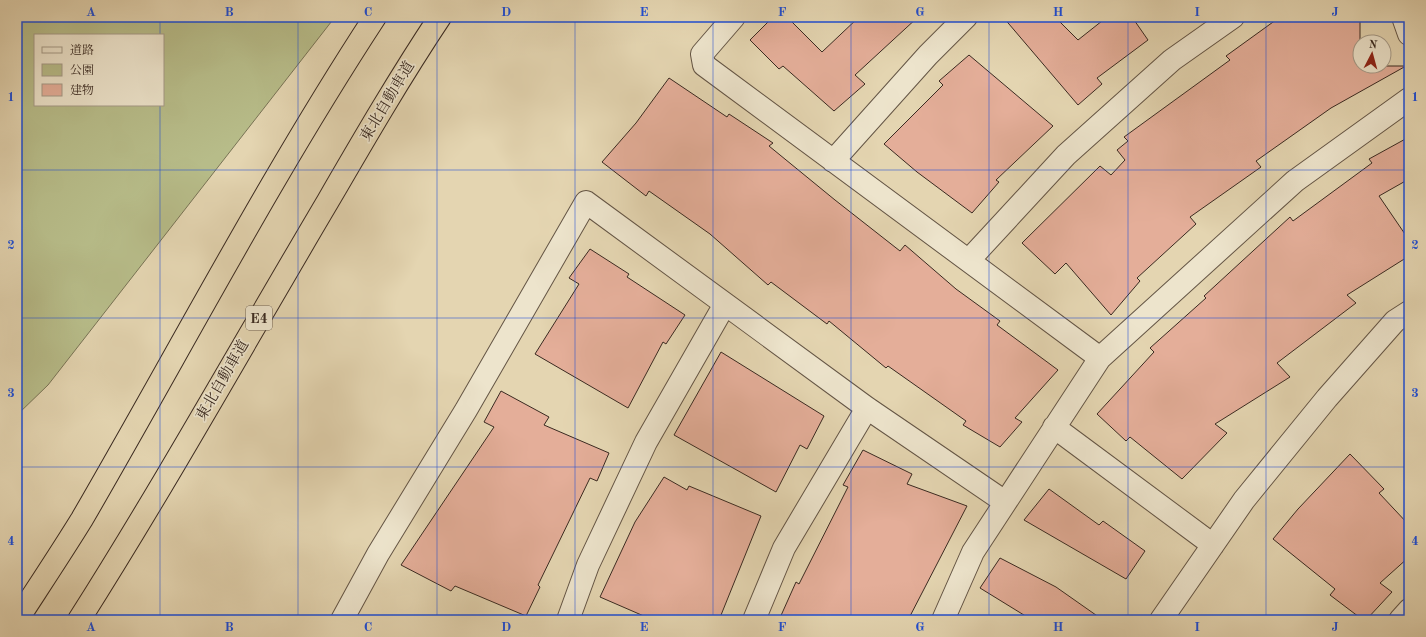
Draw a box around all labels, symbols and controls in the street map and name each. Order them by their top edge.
text: A [86,6,96,19]
text: B [224,6,234,19]
text: C [364,6,372,19]
text: D [501,6,511,19]
text: E [640,6,649,19]
text: F [778,6,787,19]
text: G [915,6,925,19]
text: H [1053,6,1064,19]
text: I [1194,6,1200,19]
text: J [1331,6,1339,19]
legend [34,34,164,106]
north arrow [1352,34,1392,74]
text: N [1368,40,1378,52]
text: 道路 [70,43,94,57]
street label: 東北自動車道 [357,58,418,144]
text: 公園 [70,64,94,77]
text: 建物 [70,83,94,97]
text: 1 [7,91,15,104]
text: 1 [1411,91,1419,104]
text: 2 [7,239,15,252]
text: 2 [1411,239,1419,252]
road number: E4 [246,306,272,330]
street label: 東北自動車道 [193,337,252,423]
text: 3 [7,387,15,400]
text: 3 [1411,387,1419,400]
text: 4 [7,535,15,548]
text: 4 [1411,535,1419,548]
text: A [86,621,96,634]
text: B [224,621,234,634]
text: C [364,621,372,634]
text: D [501,621,511,634]
text: E [640,621,649,634]
text: F [778,621,787,634]
text: G [915,621,925,634]
text: H [1053,621,1064,634]
text: I [1194,621,1200,634]
text: J [1331,621,1339,634]

